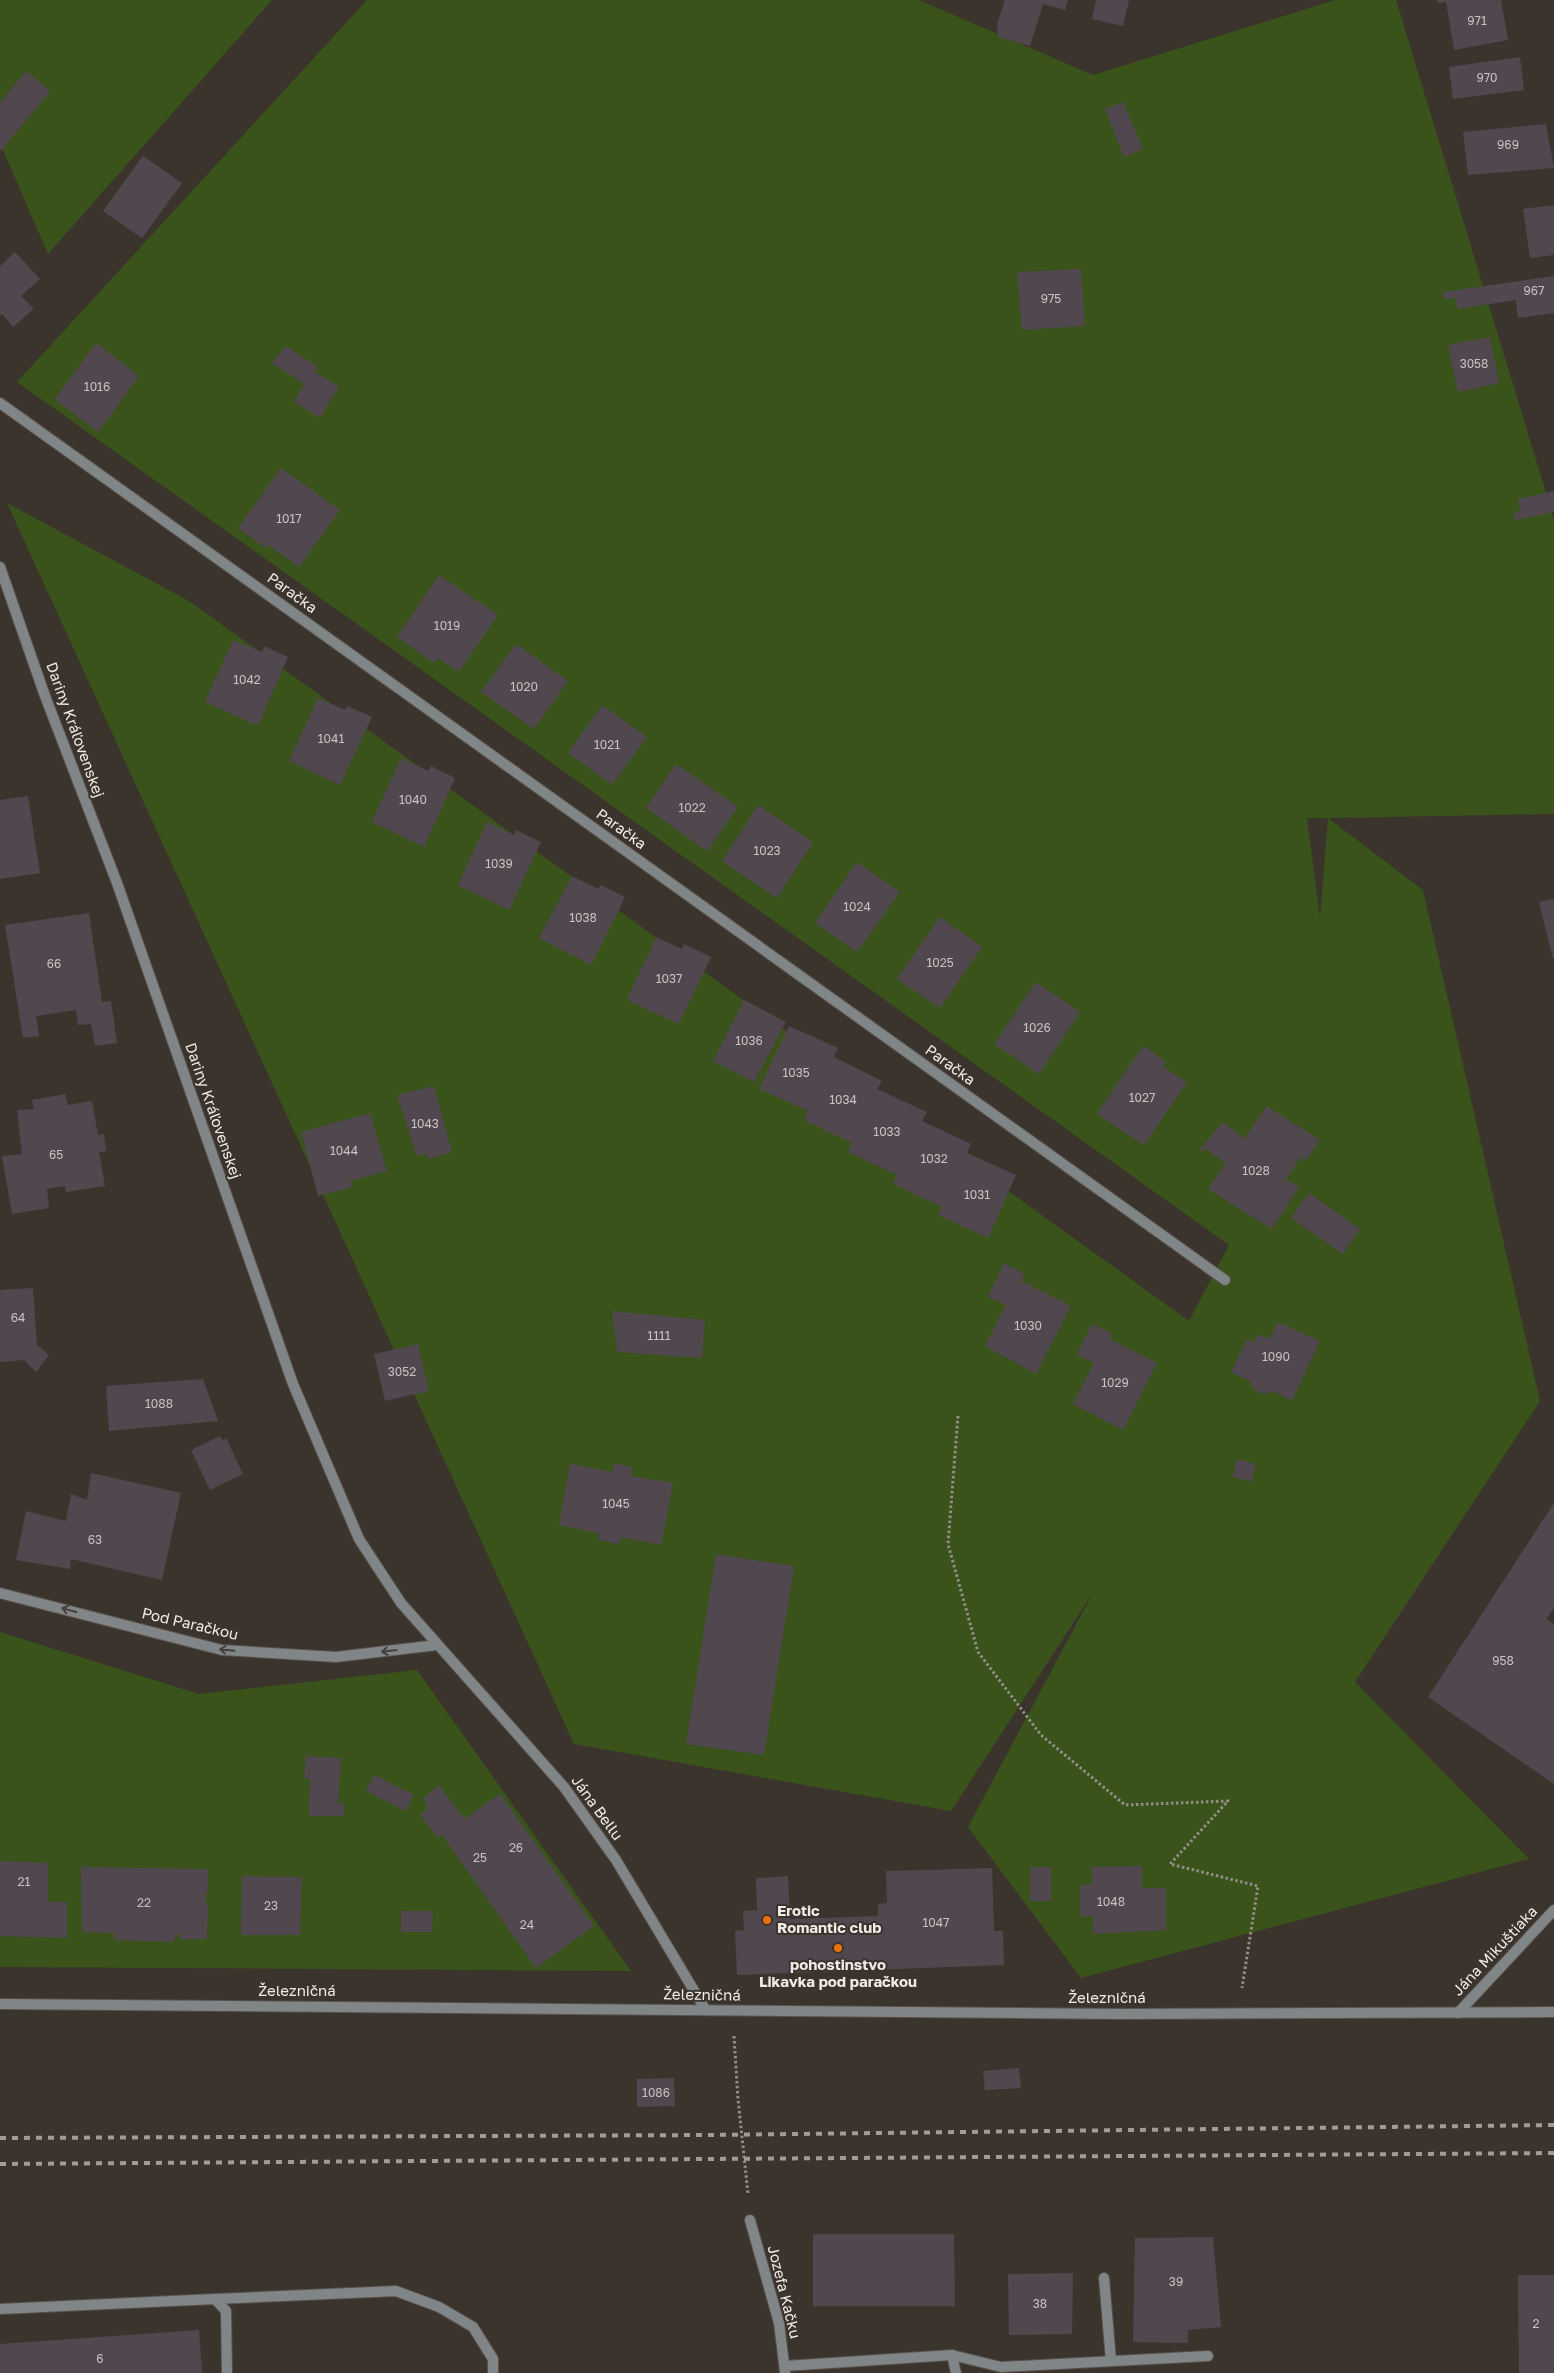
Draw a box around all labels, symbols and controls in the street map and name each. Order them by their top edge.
house number: 971 [1467,13,1487,28]
house number: 970 [1476,70,1498,85]
house number: 969 [1497,137,1519,152]
house number: 967 [1524,283,1544,298]
house number: 975 [1041,291,1061,306]
house number: 3058 [1460,356,1488,371]
house number: 1016 [84,379,110,394]
house number: 1017 [276,511,302,526]
street label: Paračka [264,568,321,616]
house number: 1019 [434,618,460,633]
street label: Dariny Kráľovenskej [43,659,109,800]
house number: 1042 [233,672,261,687]
house number: 1020 [510,679,538,694]
house number: 1041 [318,731,344,746]
house number: 1021 [594,737,620,752]
house number: 1040 [399,792,427,807]
house number: 1022 [678,800,706,815]
street label: Paračka [593,804,650,852]
house number: 1023 [753,843,781,858]
house number: 1039 [485,856,513,871]
house number: 1024 [843,899,871,914]
house number: 1038 [569,910,597,925]
house number: 1025 [926,955,954,970]
house number: 66 [47,956,61,971]
house number: 1037 [656,971,682,986]
house number: 1026 [1023,1020,1051,1035]
house number: 1036 [735,1033,763,1048]
street label: Dariny Kráľovenskej [182,1040,246,1181]
street label: Paračka [922,1040,979,1088]
house number: 1035 [782,1065,810,1080]
house number: 1027 [1129,1090,1155,1105]
house number: 1034 [829,1092,857,1107]
house number: 1043 [411,1116,439,1131]
house number: 1033 [873,1124,901,1139]
house number: 1044 [330,1143,358,1158]
house number: 65 [49,1147,63,1162]
house number: 1032 [920,1151,948,1166]
house number: 1028 [1242,1163,1270,1178]
house number: 1031 [964,1187,990,1202]
house number: 64 [11,1310,25,1325]
house number: 1030 [1014,1318,1042,1333]
house number: 1111 [647,1328,671,1343]
house number: 1090 [1262,1349,1290,1364]
house number: 3052 [388,1364,416,1379]
house number: 1029 [1101,1375,1129,1390]
house number: 1088 [145,1396,173,1411]
house number: 1045 [602,1496,630,1511]
house number: 63 [88,1532,102,1547]
street label: Pod Paračkou [140,1603,240,1643]
one-way arrow [62,1605,78,1614]
one-way arrow [219,1645,235,1655]
one-way arrow [381,1646,397,1656]
house number: 958 [1492,1653,1514,1668]
street label: Jána Bellu [568,1772,627,1843]
house number: 26 [509,1840,523,1855]
house number: 25 [473,1850,487,1865]
house number: 21 [18,1874,31,1889]
house number: 1048 [1097,1894,1125,1909]
house number: 22 [137,1895,151,1910]
house number: 23 [264,1898,278,1913]
place label: Erotic Romantic club [777,1901,881,1936]
street label: Jána Mikuštiaka [1448,1902,1540,1999]
marker: Erotic Romantic club [761,1914,773,1926]
house number: 1047 [923,1915,949,1930]
house number: 24 [520,1917,534,1932]
marker: pohostinstvo Likavka pod paračkou [832,1942,844,1954]
place label: pohostinstvo Likavka pod paračkou [759,1955,917,1990]
street label: Železničná [258,1981,336,1999]
street label: Železničná [663,1984,741,2004]
street label: Železničná [1068,1988,1146,2006]
house number: 1086 [642,2085,670,2100]
street label: Jozefa Kačku [765,2243,805,2340]
house number: 39 [1169,2274,1183,2289]
house number: 38 [1033,2296,1047,2311]
house number: 2 [1533,2316,1540,2331]
house number: 6 [96,2351,104,2366]

